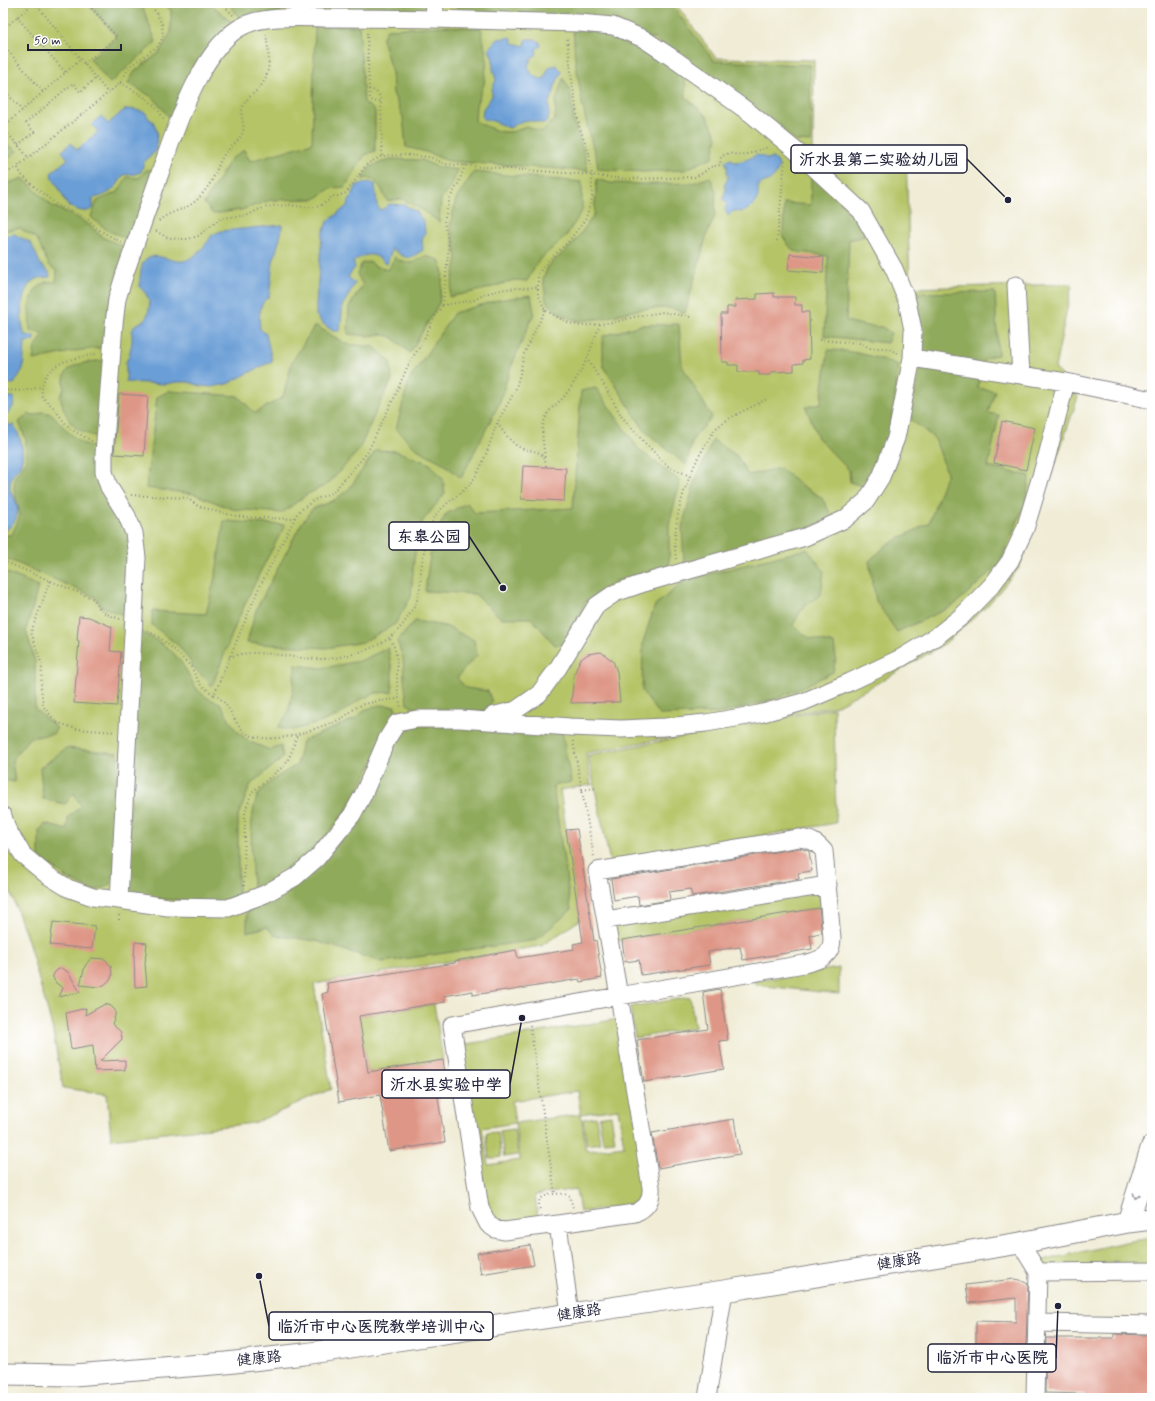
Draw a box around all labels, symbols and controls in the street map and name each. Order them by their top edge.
scale bar [28,26,121,52]
text: 50 m [34,33,61,49]
callout: 沂水县第二实验幼儿园 [791,145,967,173]
text: 沂水县第二实验幼儿园 [799,150,959,171]
callout: 东皋公园 [389,522,469,550]
text: 东皋公园 [397,527,461,548]
callout: 沂水县实验中学 [382,1070,510,1098]
text: 沂水县实验中学 [390,1075,502,1096]
one-way arrow [1132,1193,1141,1200]
street label: 健康路 [875,1249,923,1275]
street label: 健康路 [555,1300,603,1326]
callout: 临沂市中心医院教学培训中心 [269,1312,493,1340]
text: 临沂市中心医院教学培训中心 [277,1317,485,1338]
callout: 临沂市中心医院 [928,1344,1056,1372]
street label: 健康路 [236,1347,282,1371]
text: 临沂市中心医院 [936,1348,1048,1369]

